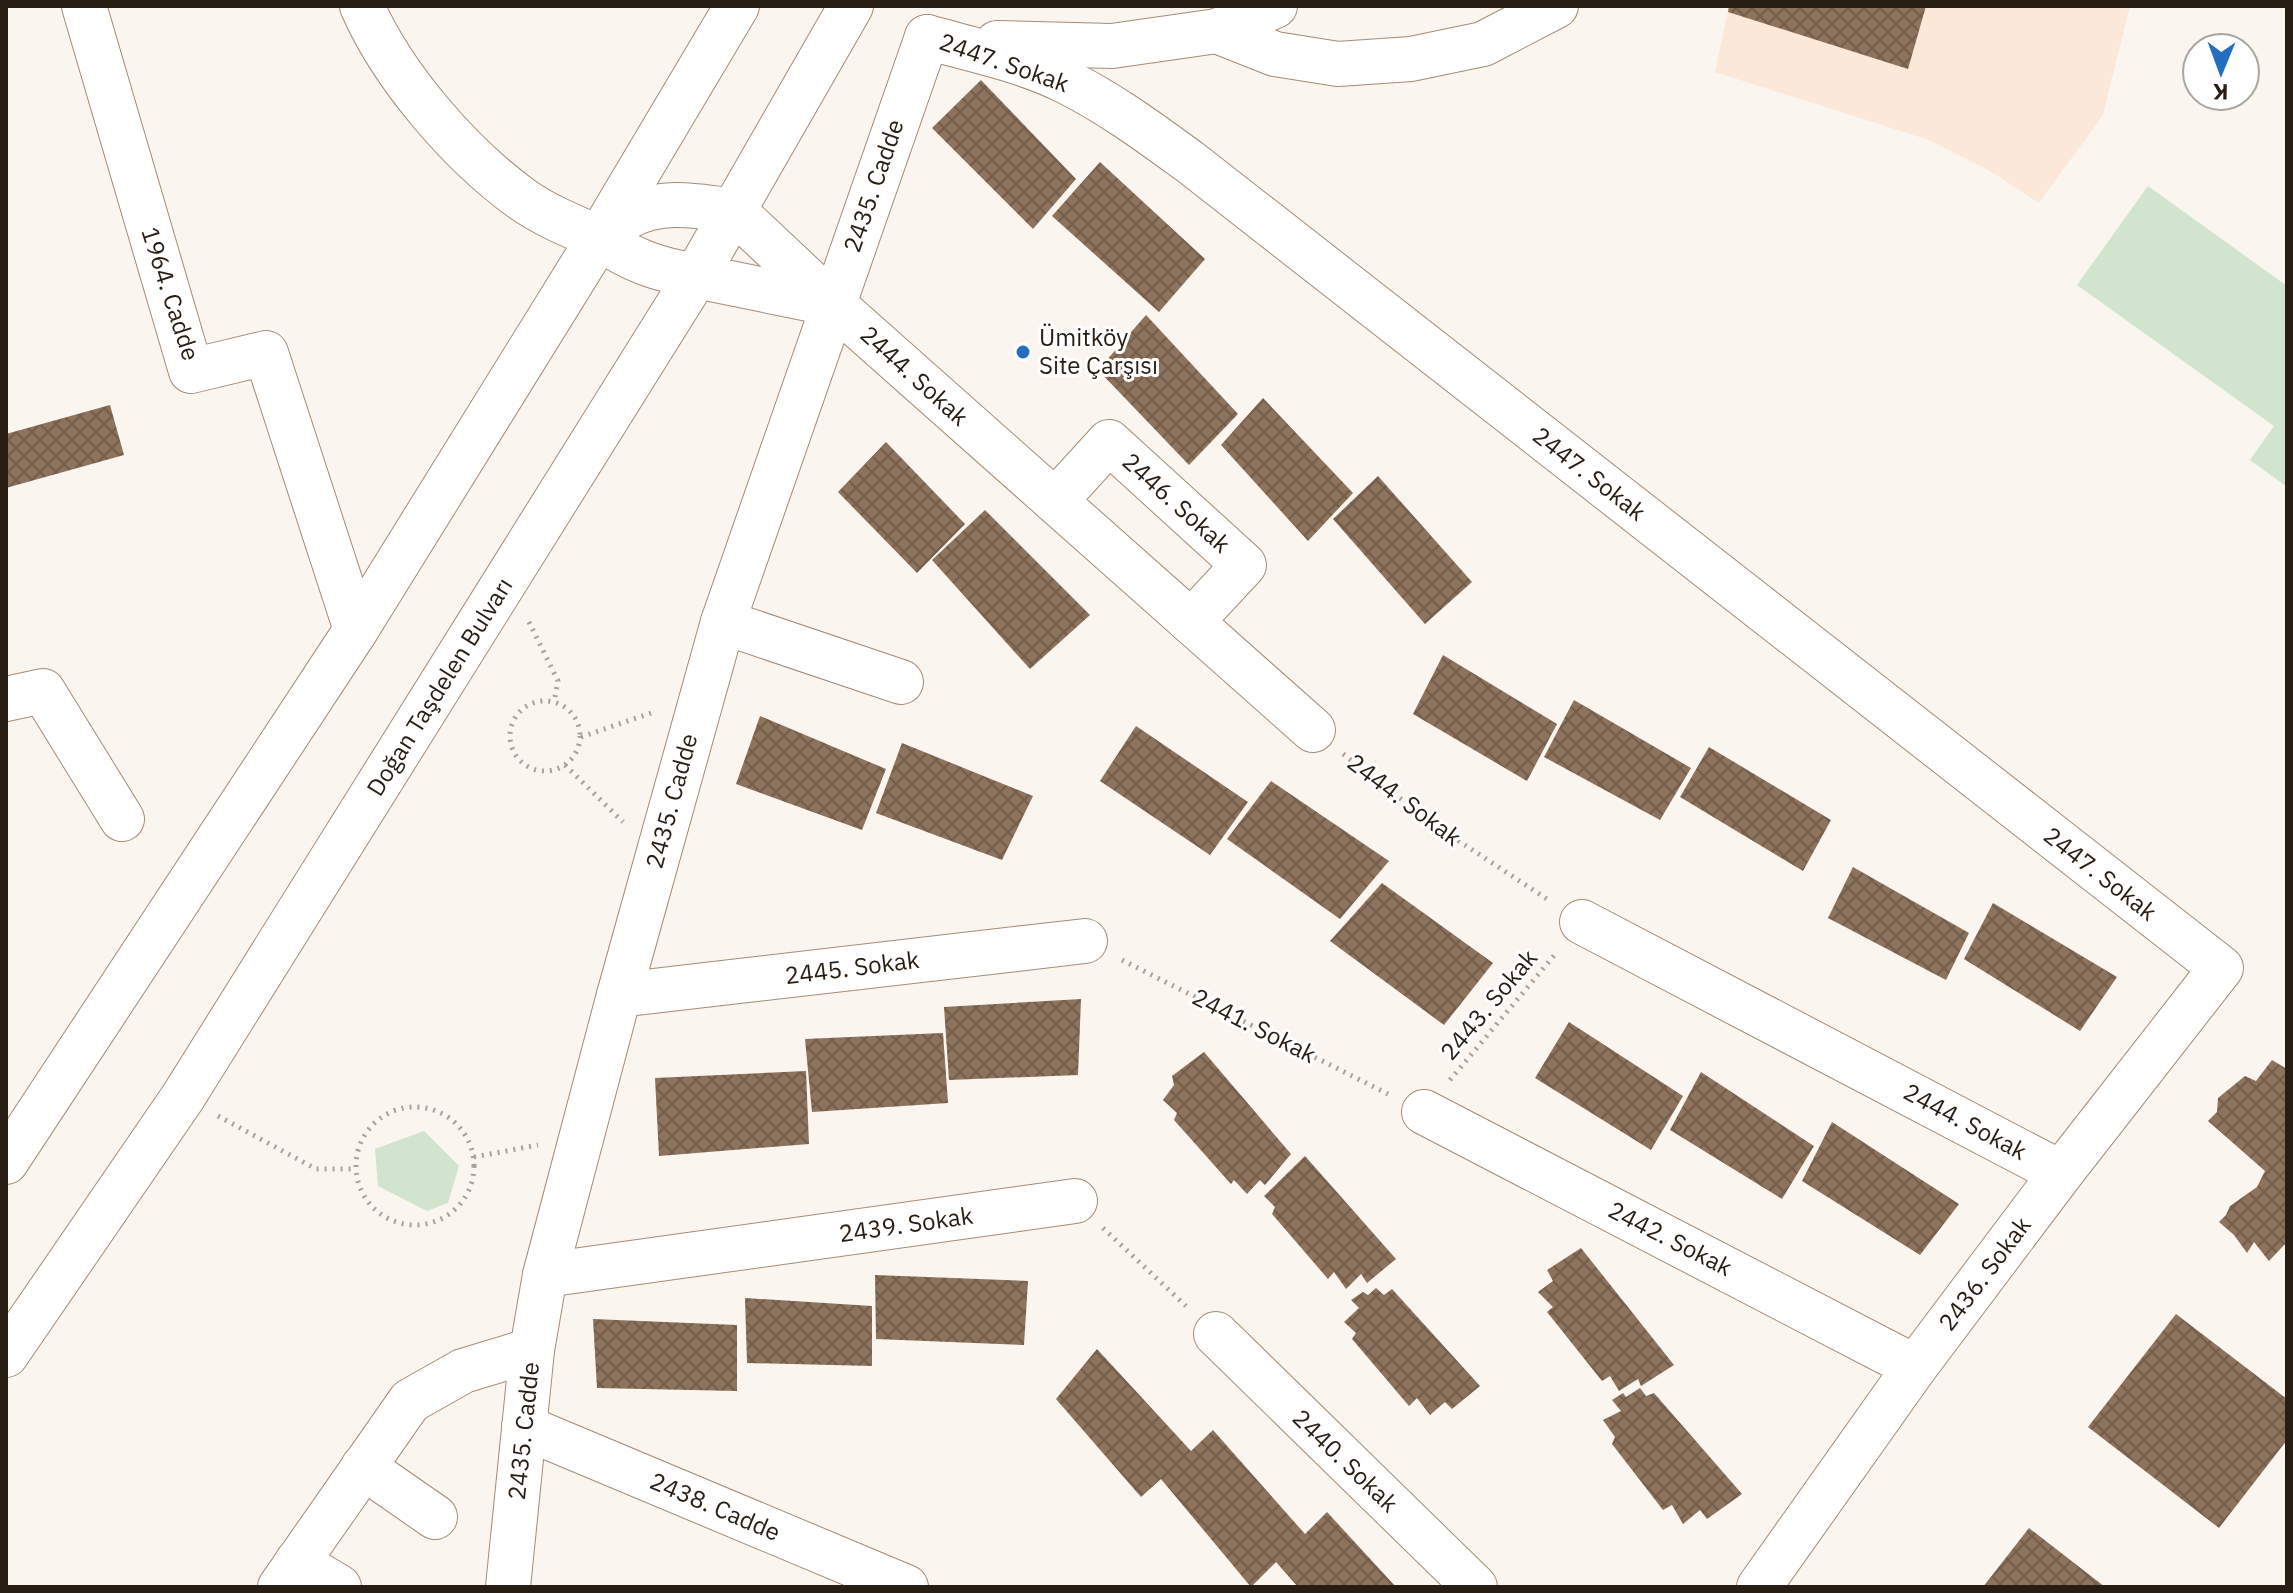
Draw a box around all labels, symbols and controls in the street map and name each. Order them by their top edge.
street label: 2447. Sokak [935,25,1074,99]
north arrow [2181,32,2261,112]
text: K [2212,78,2229,107]
street label: 2435. Cadde [835,115,911,256]
street label: 1964. Cadde [134,223,208,365]
street label: 2444. Sokak [854,318,976,433]
place label: Ümitköy Site Çarşısı [1039,321,1158,381]
marker: Ümitköy Site Çarşısı [1014,343,1032,361]
street label: 2447. Sokak [1527,419,1653,528]
street label: 2446. Sokak [1116,445,1238,560]
street label: Doğan Taşdelen Bulvarı [359,571,519,802]
street label: 2435. Cadde [638,730,704,872]
street label: 2444. Sokak [1341,746,1468,853]
street label: 2447. Sokak [2038,819,2164,928]
street label: 2443. Sokak [1433,942,1544,1066]
street label: 2445. Sokak [783,943,921,991]
street label: 2441. Sokak [1187,980,1322,1070]
street label: 2444. Sokak [1898,1075,2033,1167]
street label: 2442. Sokak [1603,1193,1738,1283]
street label: 2439. Sokak [837,1199,975,1249]
street label: 2436. Sokak [1931,1210,2038,1337]
street label: 2435. Cadde [500,1360,546,1501]
street label: 2440. Sokak [1286,1402,1406,1519]
street label: 2438. Cadde [645,1464,785,1548]

